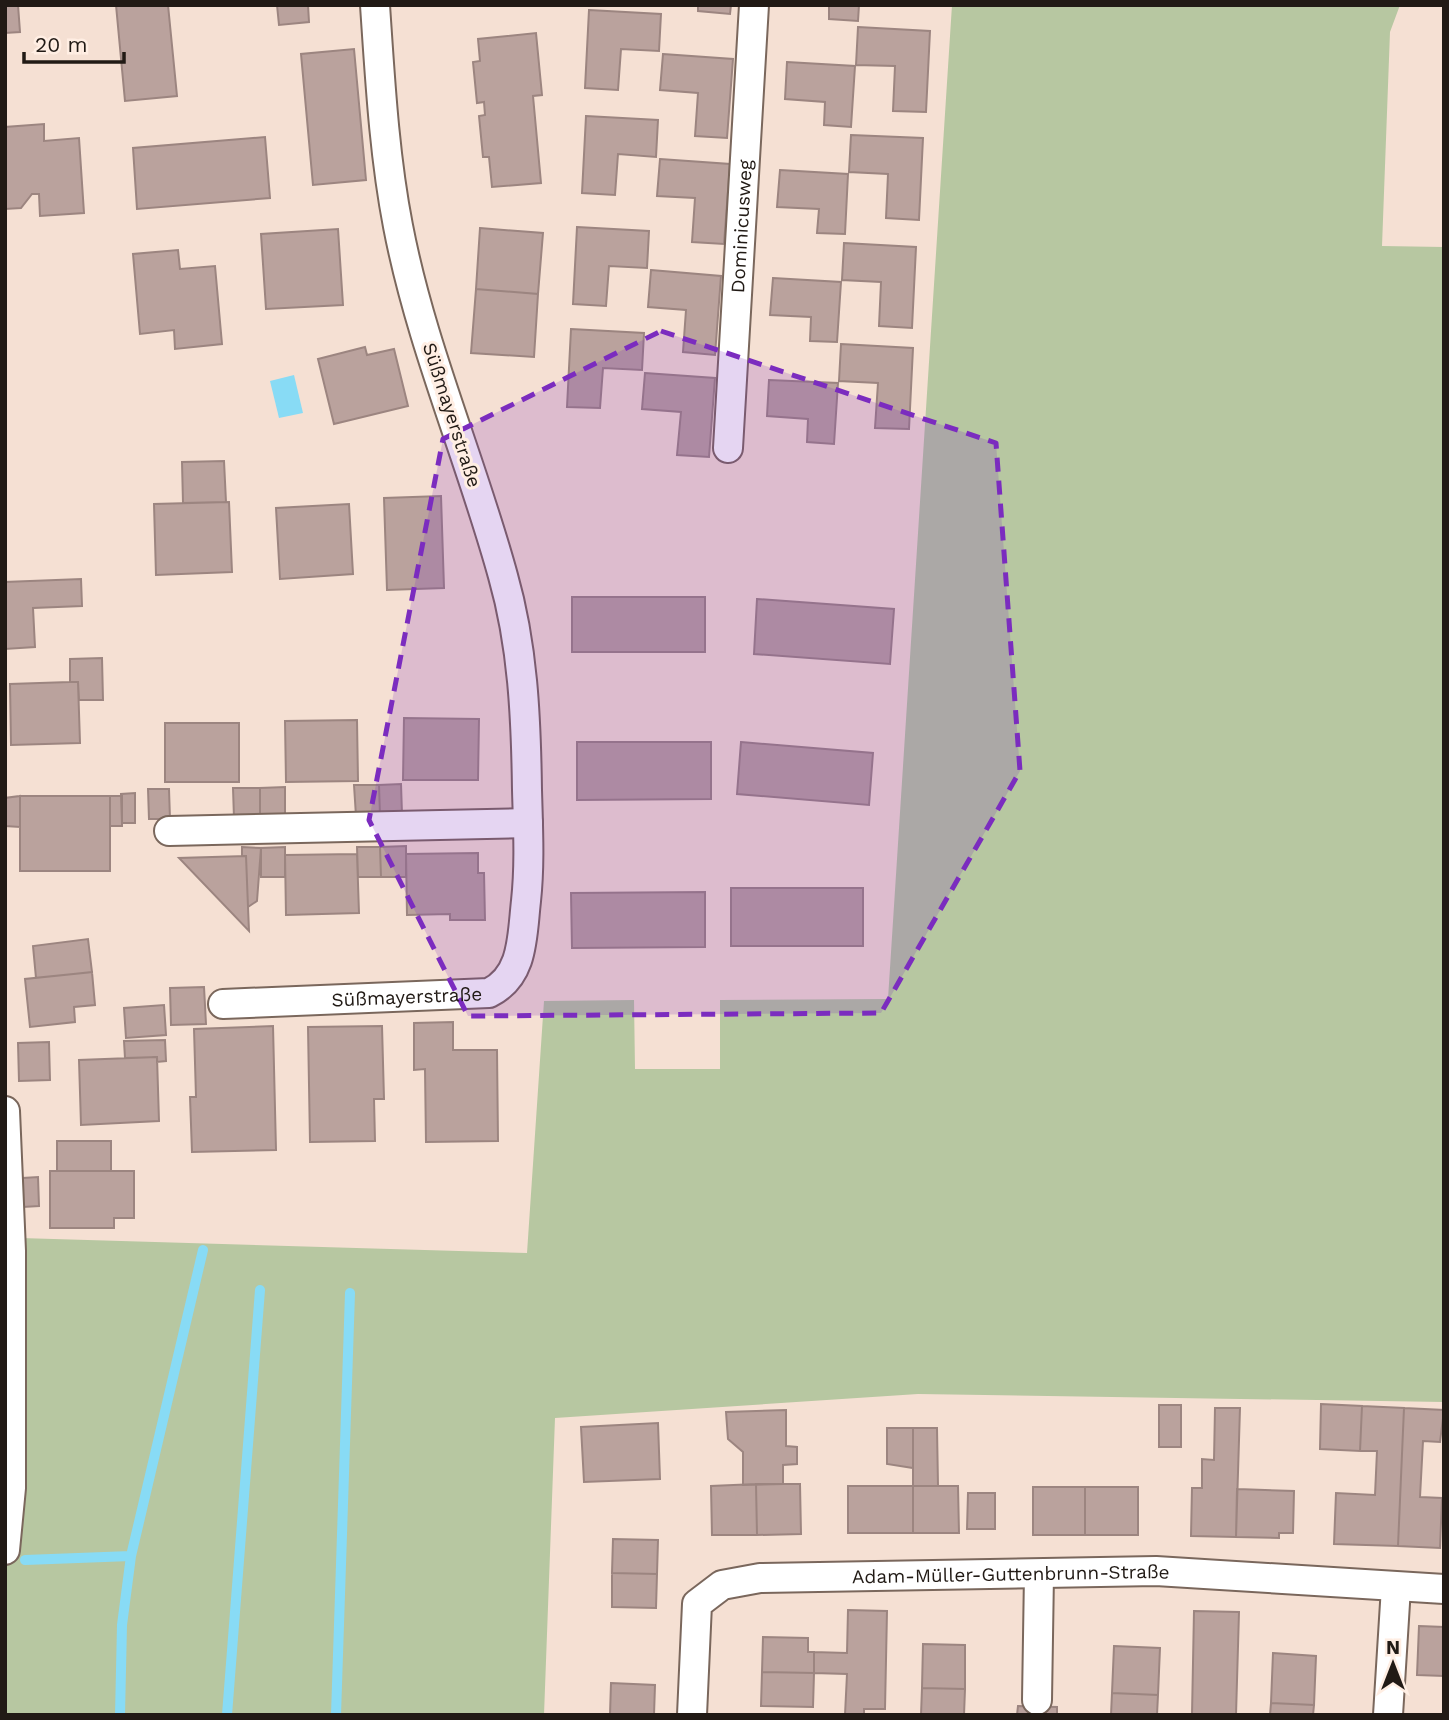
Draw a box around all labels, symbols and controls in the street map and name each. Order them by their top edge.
scale bar [24,21,124,65]
text: 20 m [35,32,87,57]
street label: Dominicusweg [726,158,756,294]
street label: Süßmayerstraße [418,340,486,490]
street label: Süßmayerstraße [331,982,483,1011]
street label: Adam-Müller-Guttenbrunn-Straße [852,1559,1170,1588]
north arrow [1358,1629,1428,1699]
text: N [1386,1636,1400,1659]

